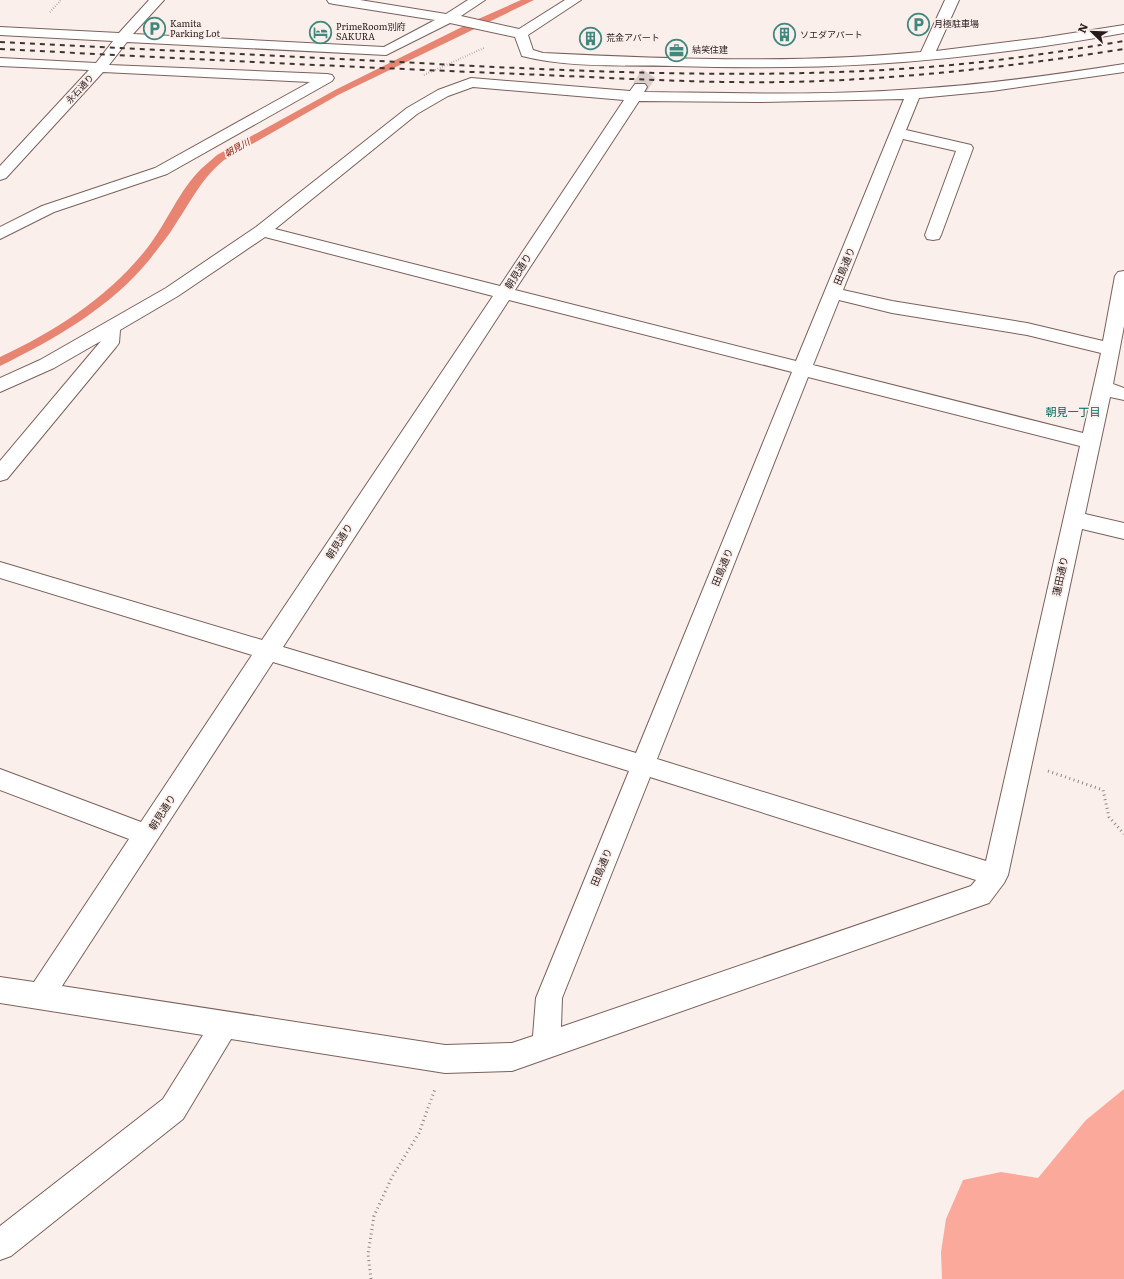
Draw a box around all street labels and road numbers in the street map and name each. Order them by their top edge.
street label: 永石通り [62,70,97,106]
street label: 田島通り [829,244,858,287]
street label: 朝見通り [500,250,535,292]
street label: 朝見通り [321,520,356,562]
street label: 田島通り [707,545,736,588]
street label: 蓮田通り [1048,555,1071,597]
street label: 朝見通り [144,791,179,833]
street label: 田島通り [586,845,615,888]

